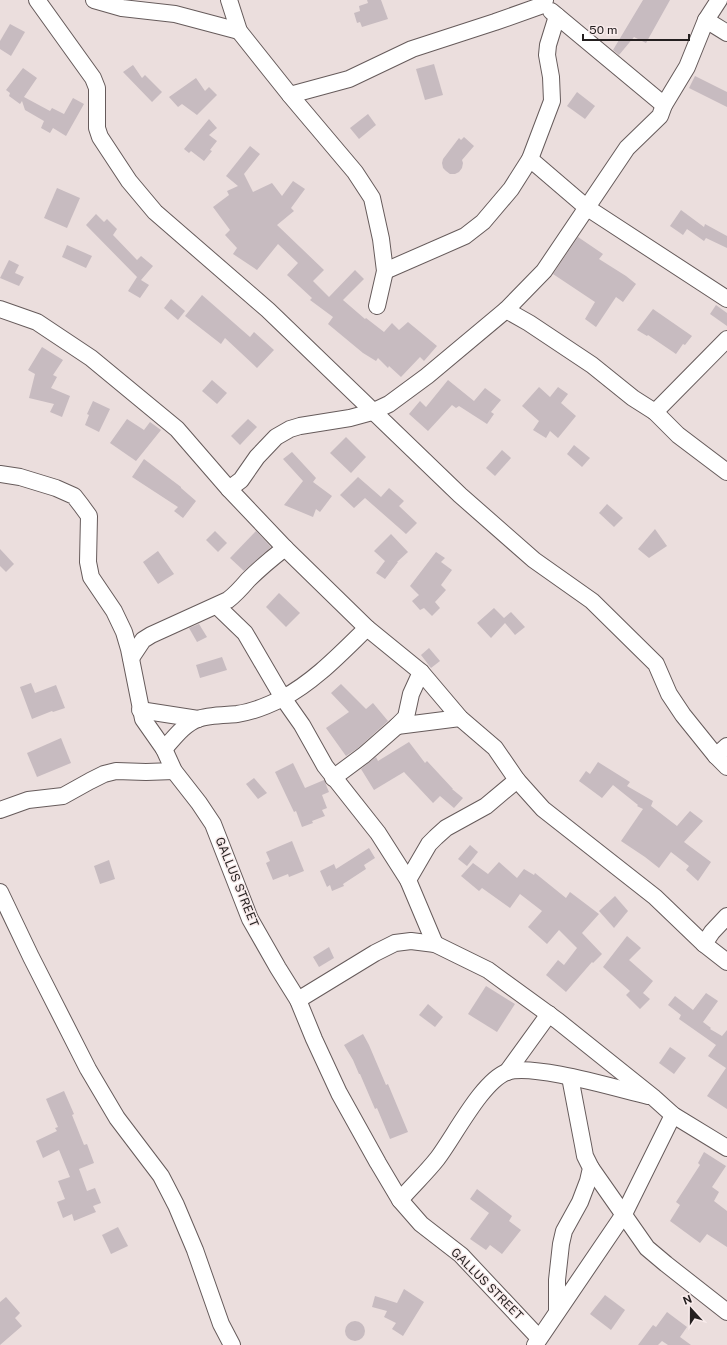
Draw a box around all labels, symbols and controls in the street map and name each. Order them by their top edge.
scale bar [583,16,689,42]
text: 50 m [589,23,617,37]
street label: GALLUS STREET [213,835,261,929]
street label: GALLUS STREET [448,1245,526,1323]
north arrow [671,1289,711,1329]
text: N [681,1293,694,1307]

